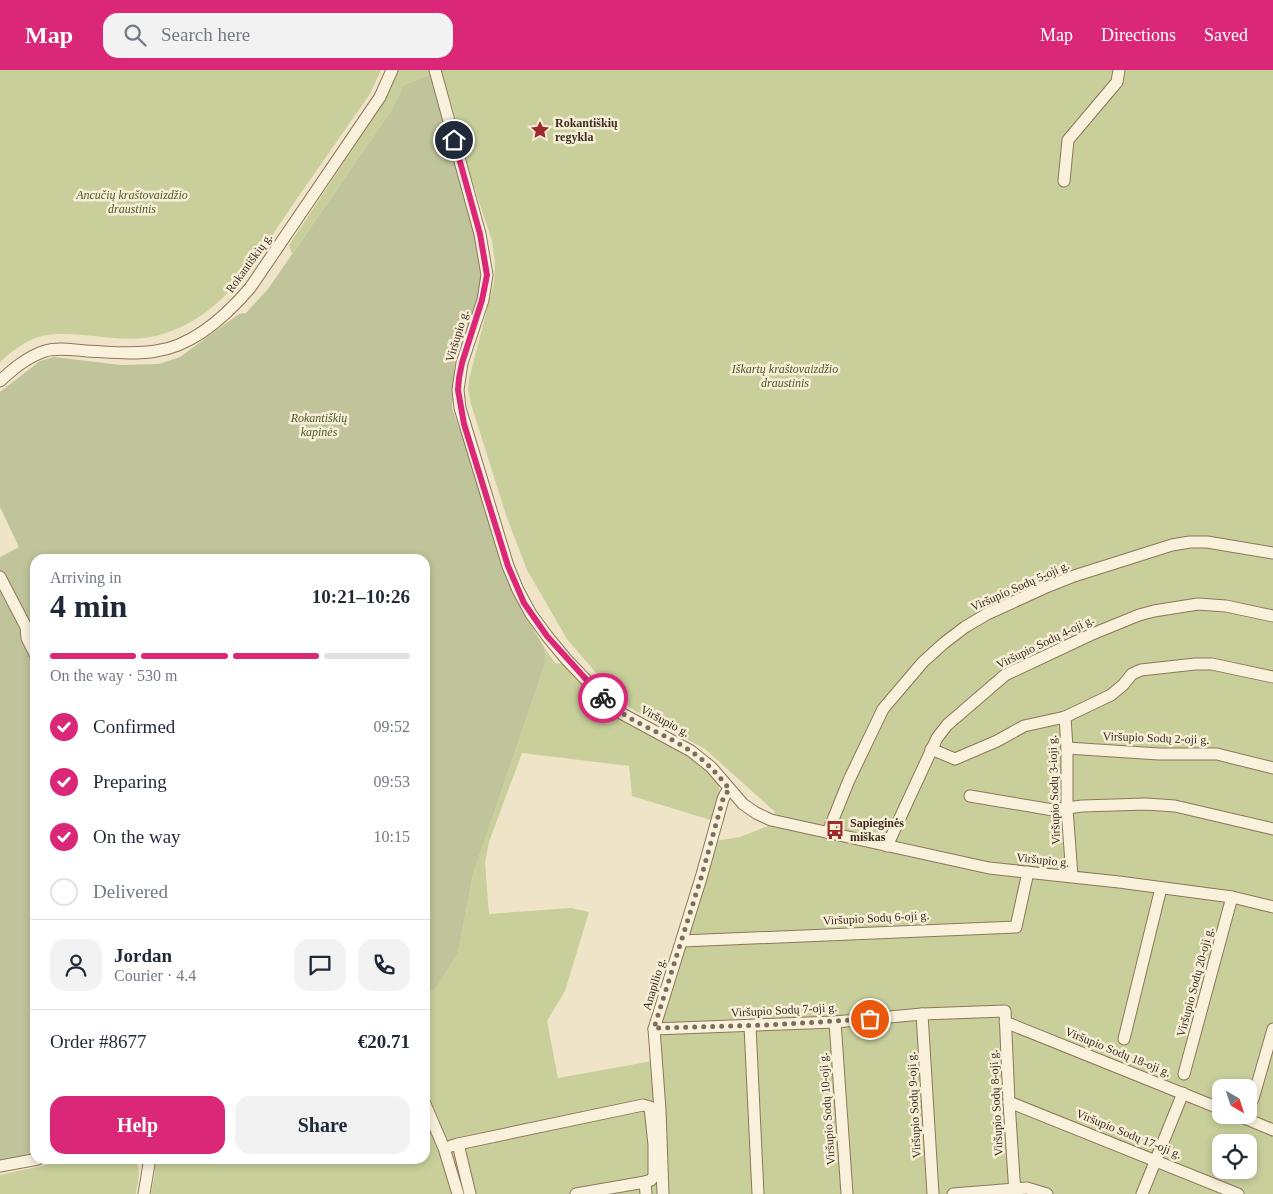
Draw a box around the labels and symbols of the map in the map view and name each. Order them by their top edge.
place label: Rokantiškių regykla [555,116,618,144]
pin [433,119,475,161]
place icon: Rokantiškių regykla [529,119,551,141]
park label: Ancučių kraštovaizdžio draustinis [75,188,188,216]
street label: Rokantiškių g. [223,231,275,295]
street label: Viršupio g. [443,308,471,364]
park label: Iškartų kraštovaizdžio draustinis [731,362,838,390]
park label: Rokantiškių kapinės [290,411,347,439]
street label: Viršupio Sodų 5-oji g. [968,558,1072,614]
street label: Viršupio Sodų 4-oji g. [994,612,1096,672]
courier [578,673,628,723]
street label: Viršupio g. [638,702,692,740]
street label: Viršupio Sodų 2-oji g. [1102,729,1210,747]
street label: Viršupio Sodų 3-ioji g. [1045,735,1063,845]
place label: Sapieginės miškas [850,816,904,844]
bus stop icon: Sapieginės miškas [824,819,846,841]
street label: Viršupio g. [1016,850,1070,870]
street label: Viršupio Sodų 6-oji g. [822,908,930,928]
street label: Viršupio Sodų 20-oji g. [1174,926,1216,1038]
street label: Anapilio g. [639,956,669,1012]
pin [849,998,891,1040]
street label: Viršupio Sodų 7-oji g. [730,1000,838,1020]
street label: Viršupio Sodų 18-oji g. [1063,1024,1173,1080]
street label: Viršupio Sodų 8-oji g. [986,1049,1006,1157]
street label: Viršupio Sodų 9-oji g. [904,1051,924,1159]
street label: Viršupio Sodų 10-oji g. [816,1052,838,1166]
north arrow [1212,1079,1258,1124]
street label: Viršupio Sodų 17-oji g. [1074,1106,1184,1162]

